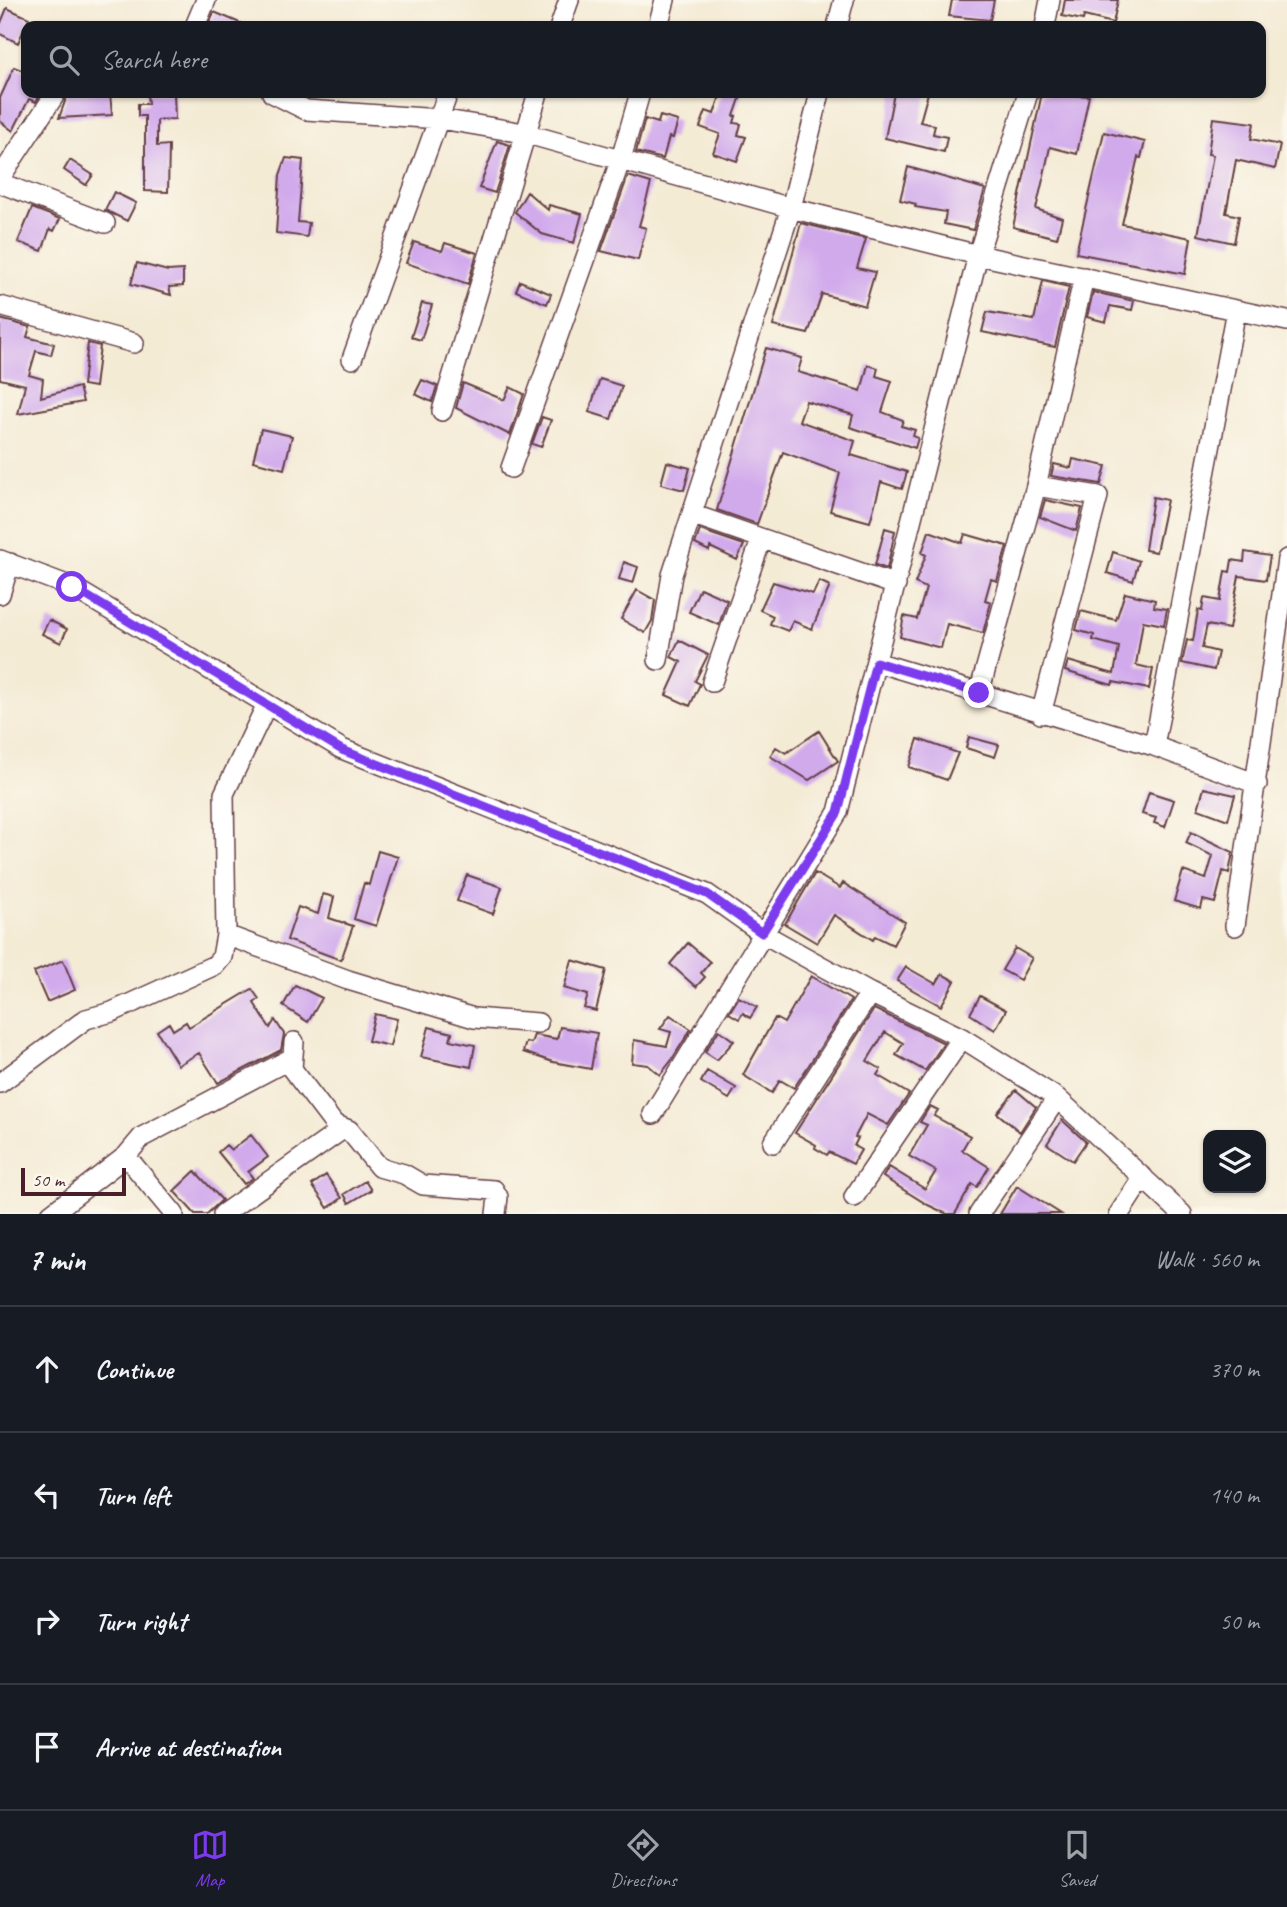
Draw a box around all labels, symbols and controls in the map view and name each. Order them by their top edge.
search box [21,21,1266,98]
icon: search [45,41,83,79]
text: Search here [101,43,207,76]
route start [56,571,87,602]
route end [963,677,994,708]
map controls [1203,1130,1266,1193]
button: layers [1203,1130,1266,1193]
scale bar [21,1165,126,1197]
text: 50 m [32,1168,64,1192]
text: 7 min [28,1241,85,1279]
text: Walk · 560 m [1155,1245,1259,1274]
icon: ahead [28,1350,66,1388]
text: Continue [95,1353,173,1386]
text: 370 m [1210,1355,1259,1384]
icon: left [28,1476,66,1514]
text: Turn left [95,1479,170,1512]
text: 140 m [1210,1481,1259,1510]
icon: right [28,1602,66,1640]
text: Turn right [95,1605,186,1638]
text: 50 m [1220,1607,1259,1636]
icon: arrive [28,1728,66,1766]
text: Arrive at destination [95,1731,281,1764]
tab: Map [191,1826,229,1892]
tab: Directions [610,1826,677,1892]
tab: Saved [1058,1826,1096,1892]

